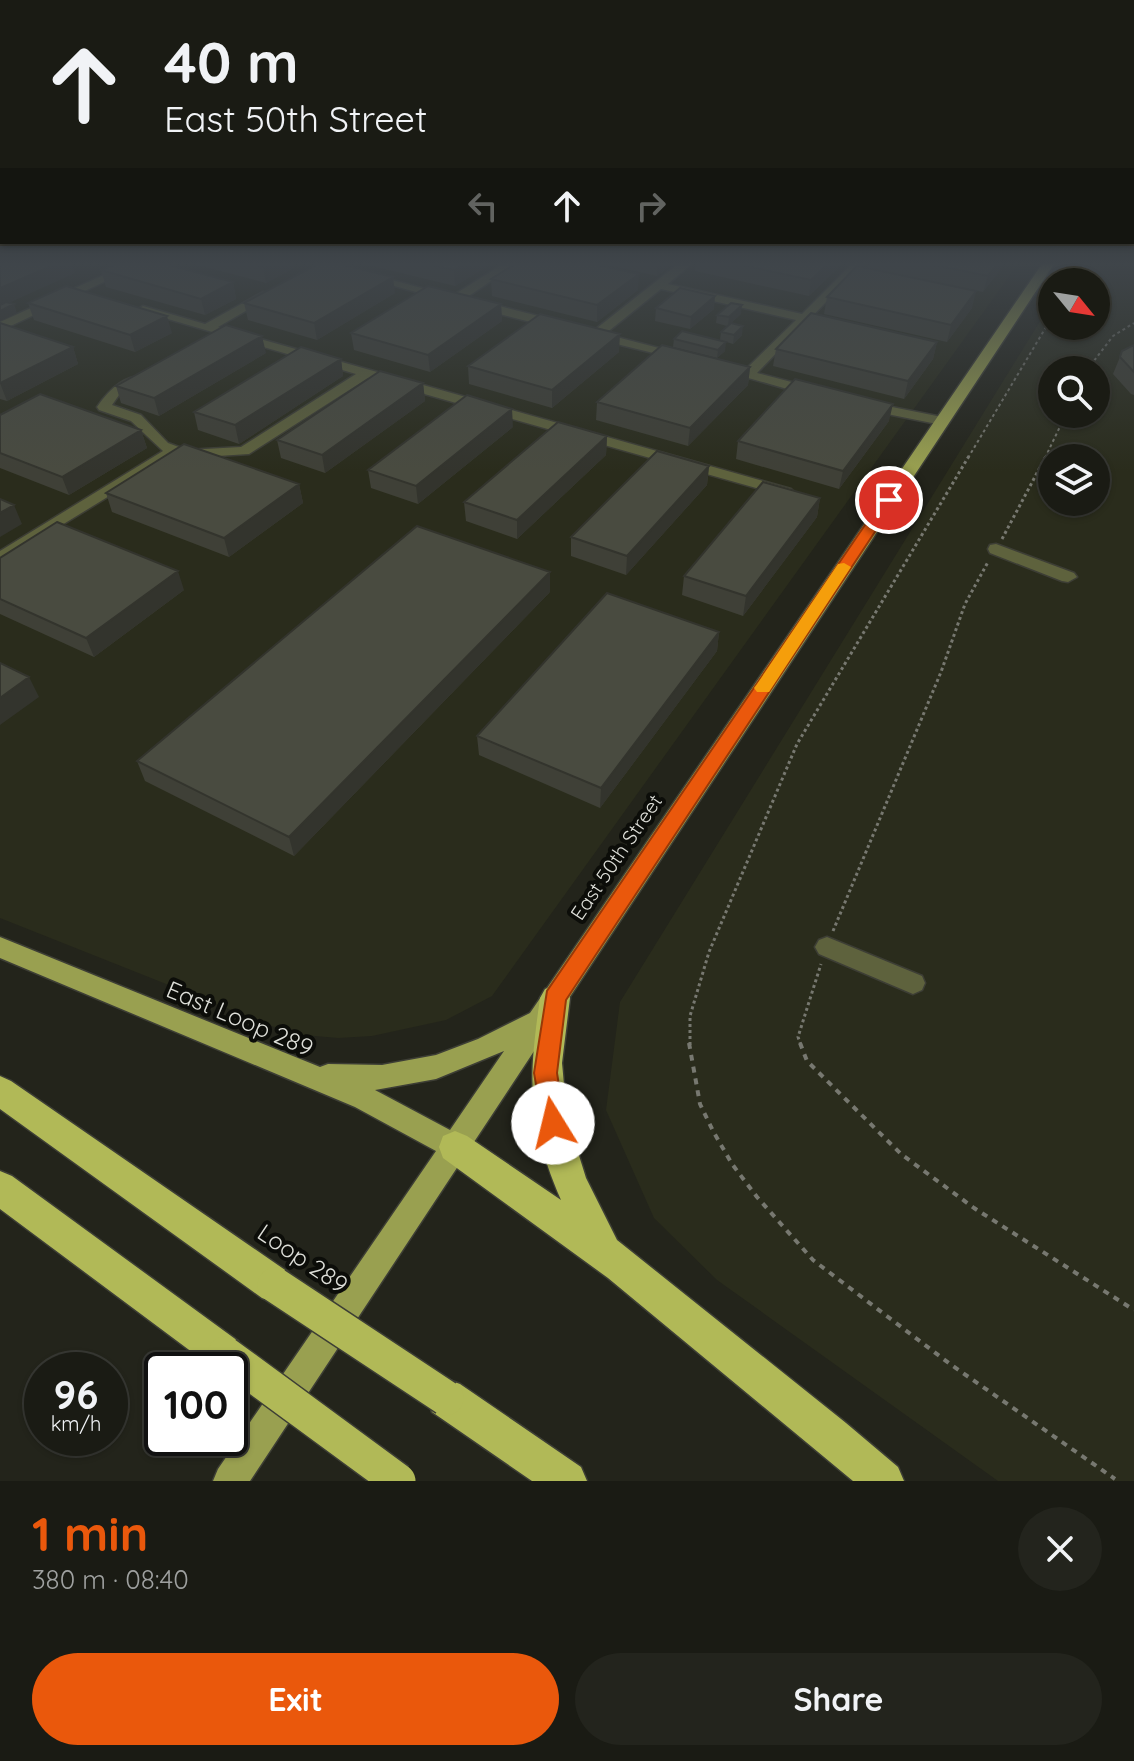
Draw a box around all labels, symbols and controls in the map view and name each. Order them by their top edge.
text: 40 m [164,27,299,97]
icon: ahead [32,32,136,136]
text: East 50th Street [164,96,427,141]
icon: left [461,184,505,228]
icon: ahead [545,184,589,228]
icon: right [629,184,673,228]
north arrow [1038,268,1110,340]
map controls [1038,268,1110,516]
button: search [1038,356,1110,428]
button: layers [1038,444,1110,516]
pin [855,466,923,534]
icon: arrive [867,478,911,522]
street label: East 50th Street [565,789,667,925]
street label: East Loop 289 [162,974,318,1062]
position arrow [511,1081,595,1165]
street label: Loop 289 [252,1217,354,1299]
speed limit sign: 100 [144,1352,248,1456]
text: 96 [54,1369,98,1419]
text: km/h [51,1411,101,1436]
text: 1 min [32,1503,148,1563]
button: close [1018,1507,1102,1591]
text: 380 m · 08:40 [32,1563,189,1596]
button: Exit [32,1653,559,1745]
button: Share [575,1653,1102,1745]

